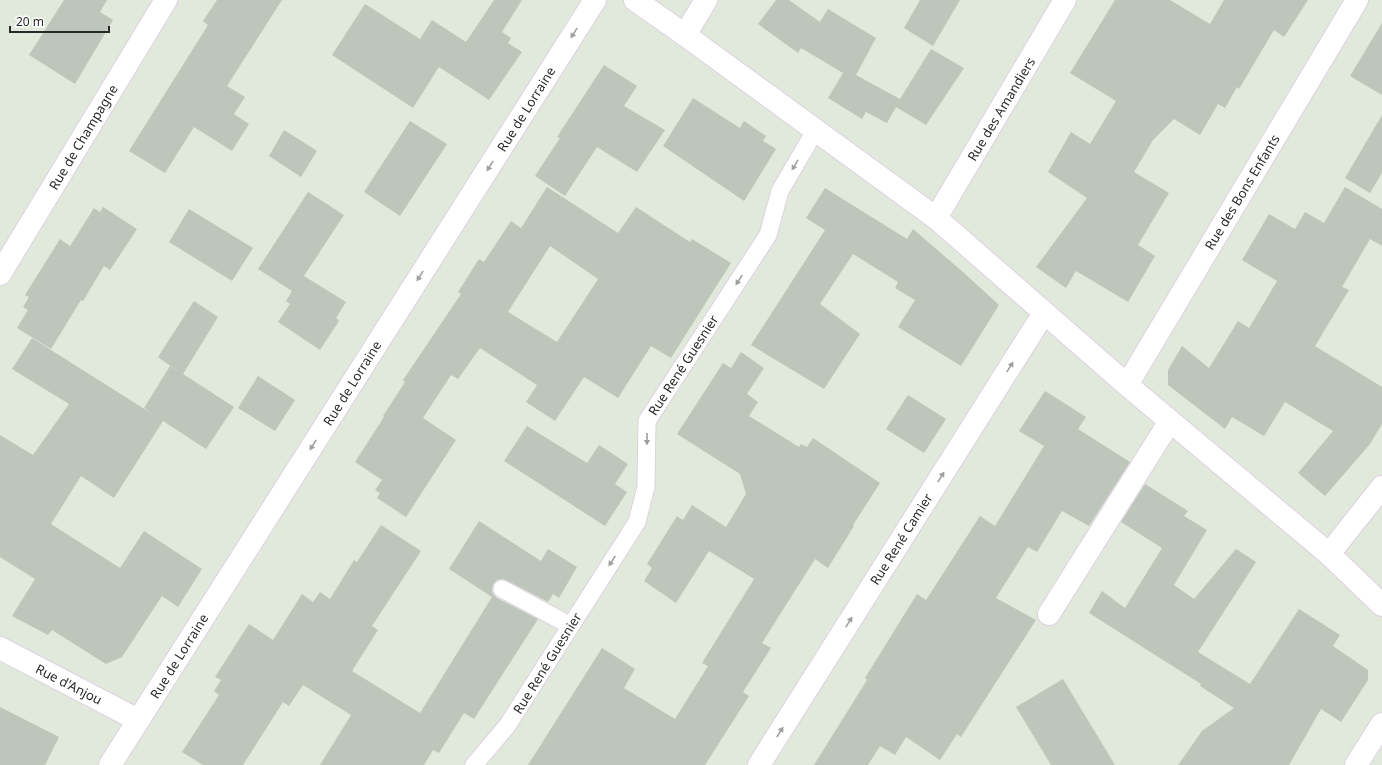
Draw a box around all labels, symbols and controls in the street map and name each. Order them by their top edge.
scale bar [10,8,109,34]
text: 20 m [16,13,44,30]
one-way arrow [570,28,578,38]
street label: Rue des Amandiers [963,54,1039,164]
street label: Rue de Lorraine [493,63,559,155]
street label: Rue de Champagne [44,81,122,193]
street label: Rue des Bons Enfants [1200,131,1284,253]
one-way arrow [792,159,799,171]
one-way arrow [486,160,493,172]
one-way arrow [416,271,424,281]
one-way arrow [735,275,743,285]
street label: Rue René Guesnier [644,311,723,419]
street label: Rue de Lorraine [319,337,385,429]
one-way arrow [1006,362,1014,372]
one-way arrow [644,433,650,446]
one-way arrow [309,439,316,451]
one-way arrow [937,471,944,483]
street label: Rue René Camier [866,489,937,588]
one-way arrow [609,555,616,567]
street label: Rue René Guesnier [509,608,586,717]
street label: Rue de Lorraine [146,610,212,702]
one-way arrow [845,617,853,627]
street label: Rue d'Anjou [33,660,105,708]
one-way arrow [776,726,783,738]

